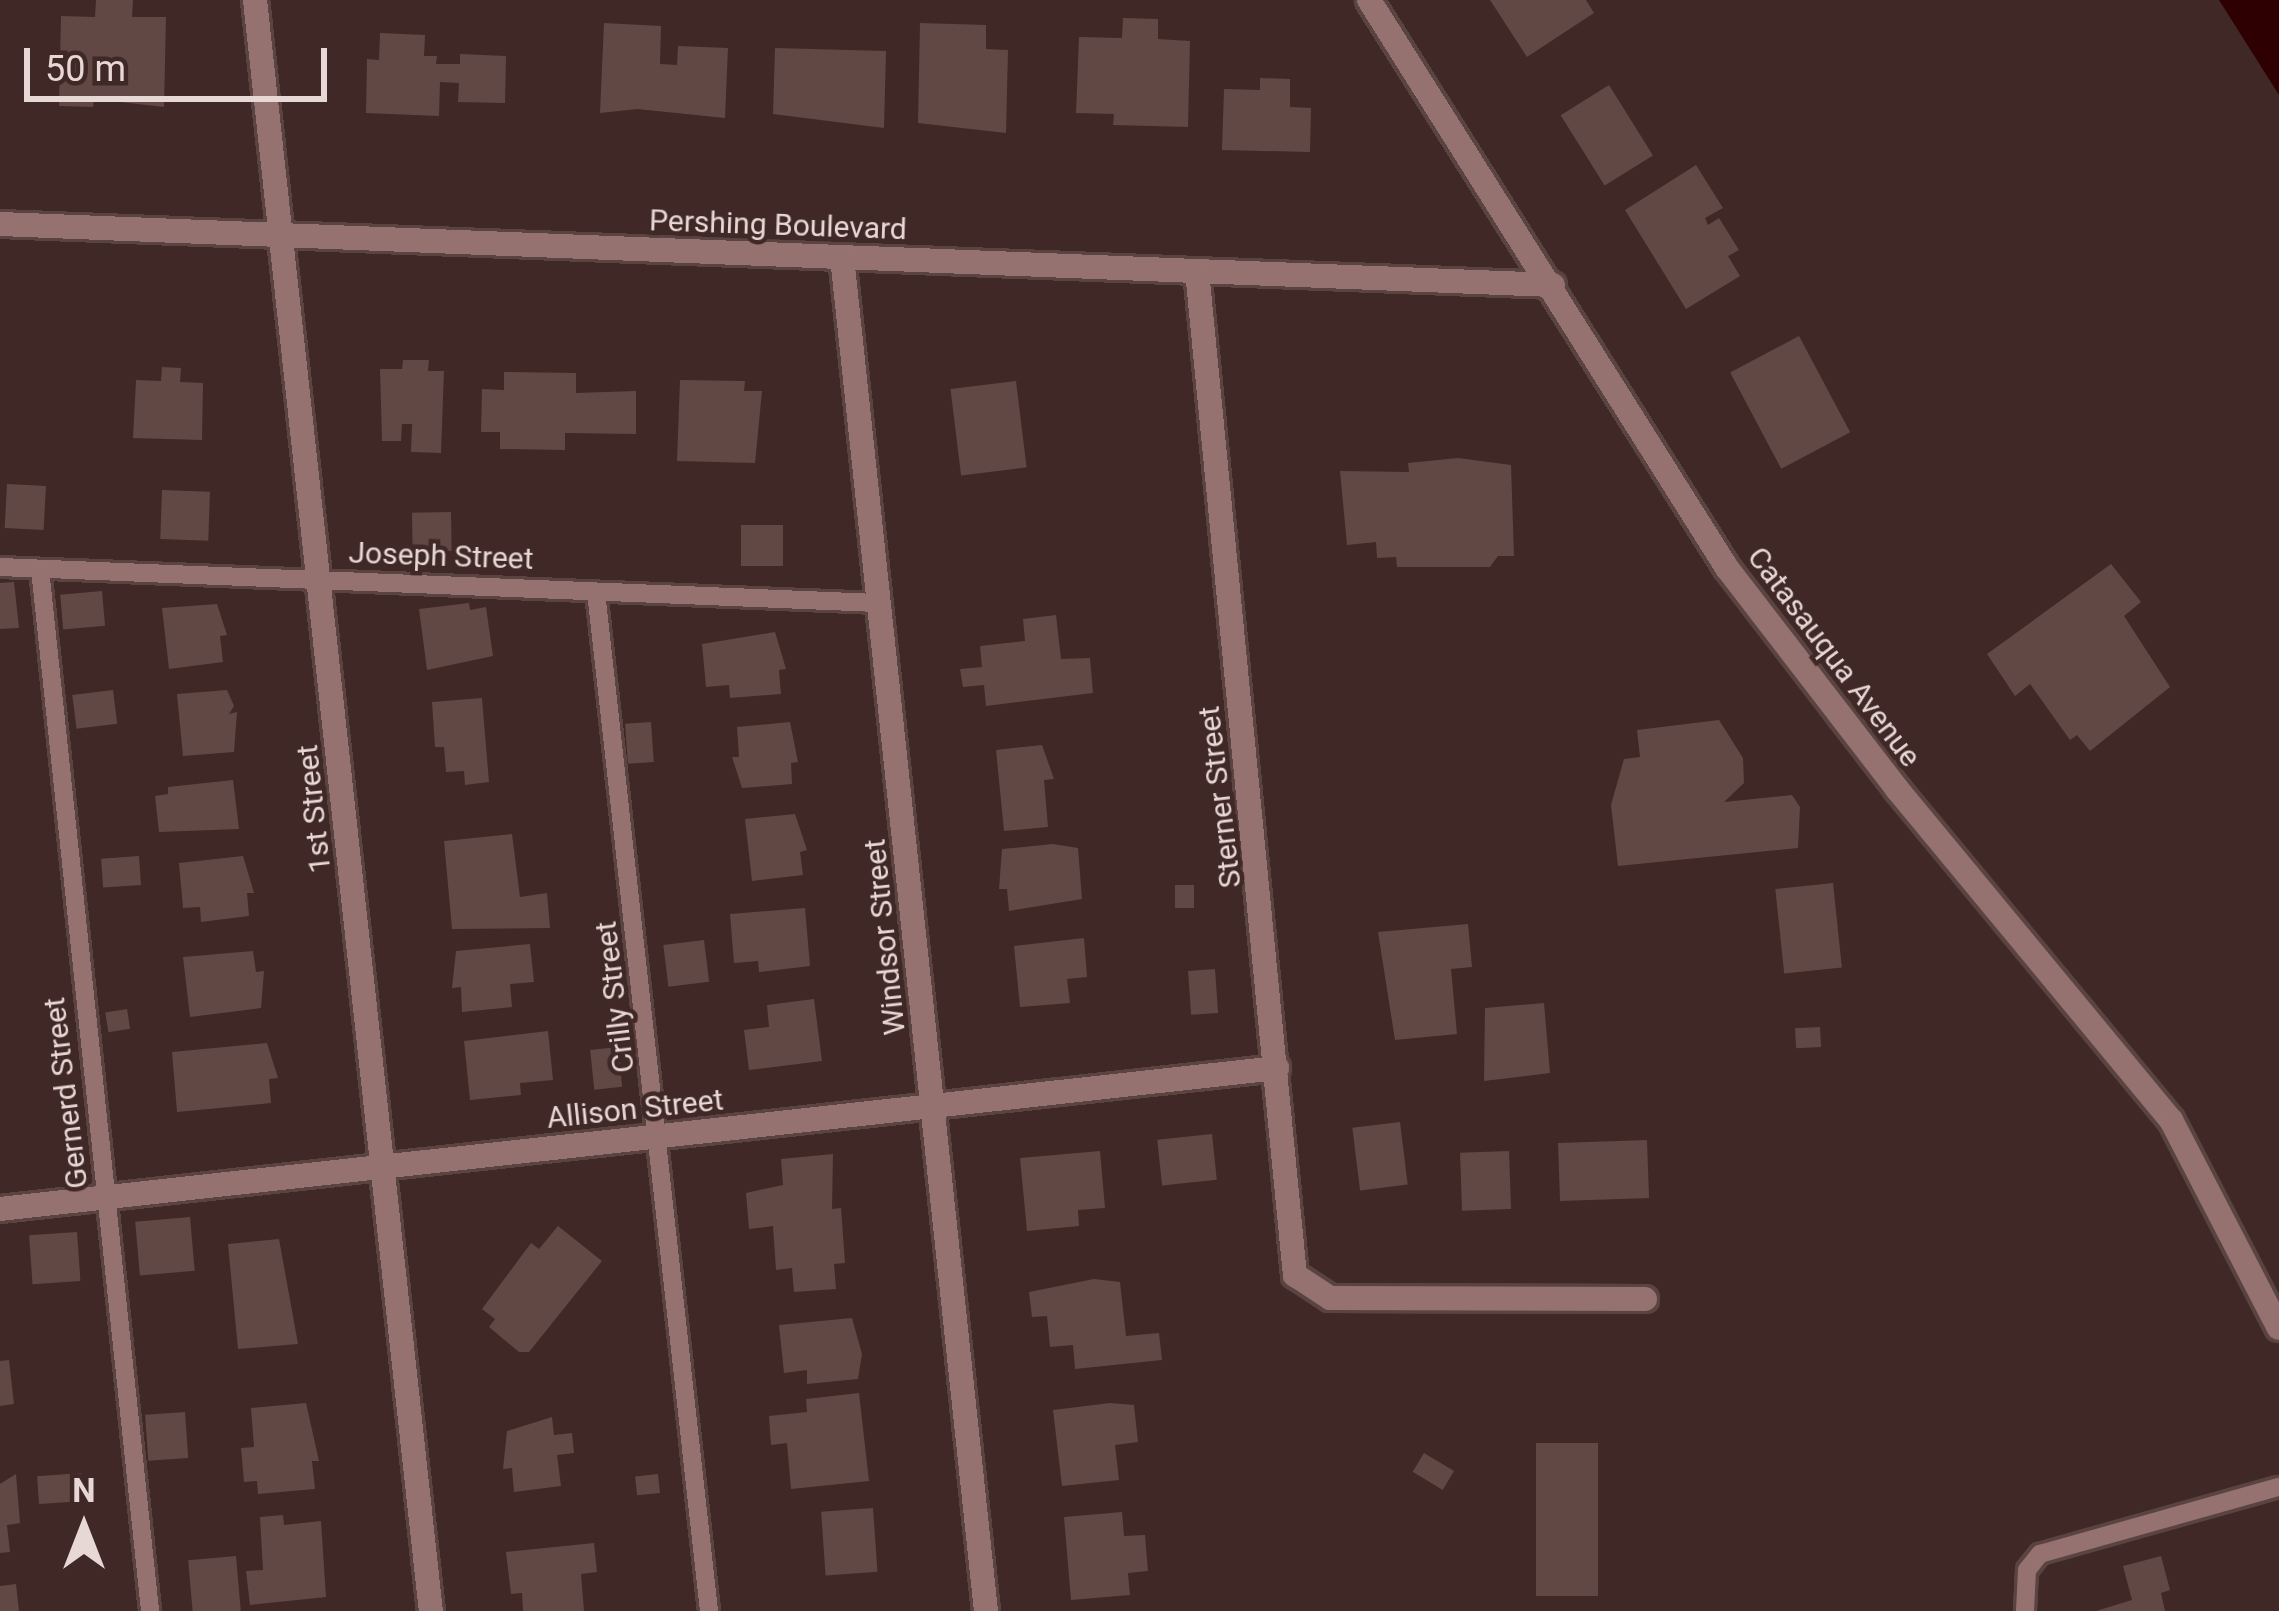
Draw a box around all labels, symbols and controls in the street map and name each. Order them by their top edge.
scale bar [30,24,333,98]
text: 50 m [45,48,126,90]
street label: Pershing Boulevard [649,203,907,247]
street label: Joseph Street [348,535,534,577]
street label: Catasauqua Avenue [1740,540,1928,774]
street label: Sterner Street [1191,704,1249,890]
street label: 1st Street [289,743,339,875]
street label: Windsor Street [857,837,913,1037]
street label: Crilly Street [588,919,642,1075]
street label: Gernerd Street [36,995,96,1191]
street label: Allison Street [545,1082,725,1136]
north arrow [24,1467,144,1587]
text: N [72,1471,96,1510]

